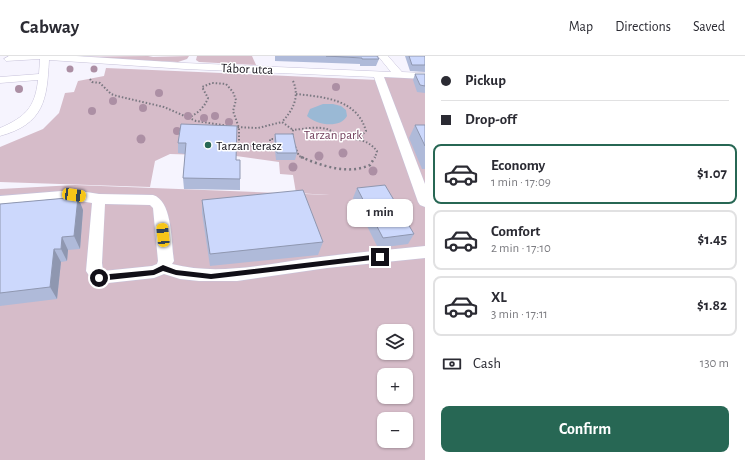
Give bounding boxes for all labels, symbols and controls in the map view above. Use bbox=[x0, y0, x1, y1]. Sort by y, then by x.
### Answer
text: Cabway bbox=[20, 18, 79, 37]
text: Map bbox=[569, 20, 593, 34]
text: Directions bbox=[615, 20, 671, 34]
text: Saved bbox=[693, 20, 725, 34]
street label: Tábor utca bbox=[221, 62, 273, 77]
text: Pickup bbox=[465, 73, 506, 88]
text: Drop-off bbox=[465, 112, 517, 127]
park label: Tarzan park bbox=[304, 129, 362, 142]
marker: Tarzan terasz bbox=[203, 140, 213, 150]
place label: Tarzan terasz bbox=[216, 140, 282, 153]
icon: car bbox=[443, 156, 479, 192]
text: Economy bbox=[491, 158, 545, 173]
text: $1.07 bbox=[697, 166, 727, 181]
text: 1 min · 17:09 bbox=[491, 176, 551, 189]
car bbox=[61, 187, 87, 203]
callout: 1 min bbox=[347, 199, 413, 227]
text: 1 min bbox=[366, 206, 394, 219]
car bbox=[156, 222, 170, 248]
icon: car bbox=[443, 222, 479, 258]
text: Comfort bbox=[491, 224, 540, 239]
text: $1.45 bbox=[697, 232, 727, 247]
text: 2 min · 17:10 bbox=[491, 242, 551, 255]
route end bbox=[371, 248, 389, 266]
route start bbox=[90, 269, 108, 287]
icon: car bbox=[443, 288, 479, 324]
text: XL bbox=[491, 290, 507, 305]
text: $1.82 bbox=[697, 298, 727, 313]
text: 3 min · 17:11 bbox=[491, 308, 548, 321]
map controls bbox=[377, 324, 413, 448]
button: layers bbox=[377, 324, 413, 360]
icon: cash bbox=[441, 353, 463, 375]
text: Cash bbox=[473, 356, 501, 371]
text: 130 m bbox=[700, 357, 729, 370]
button: + bbox=[377, 368, 413, 404]
button: Confirm bbox=[441, 406, 729, 452]
button: − bbox=[377, 412, 413, 448]

